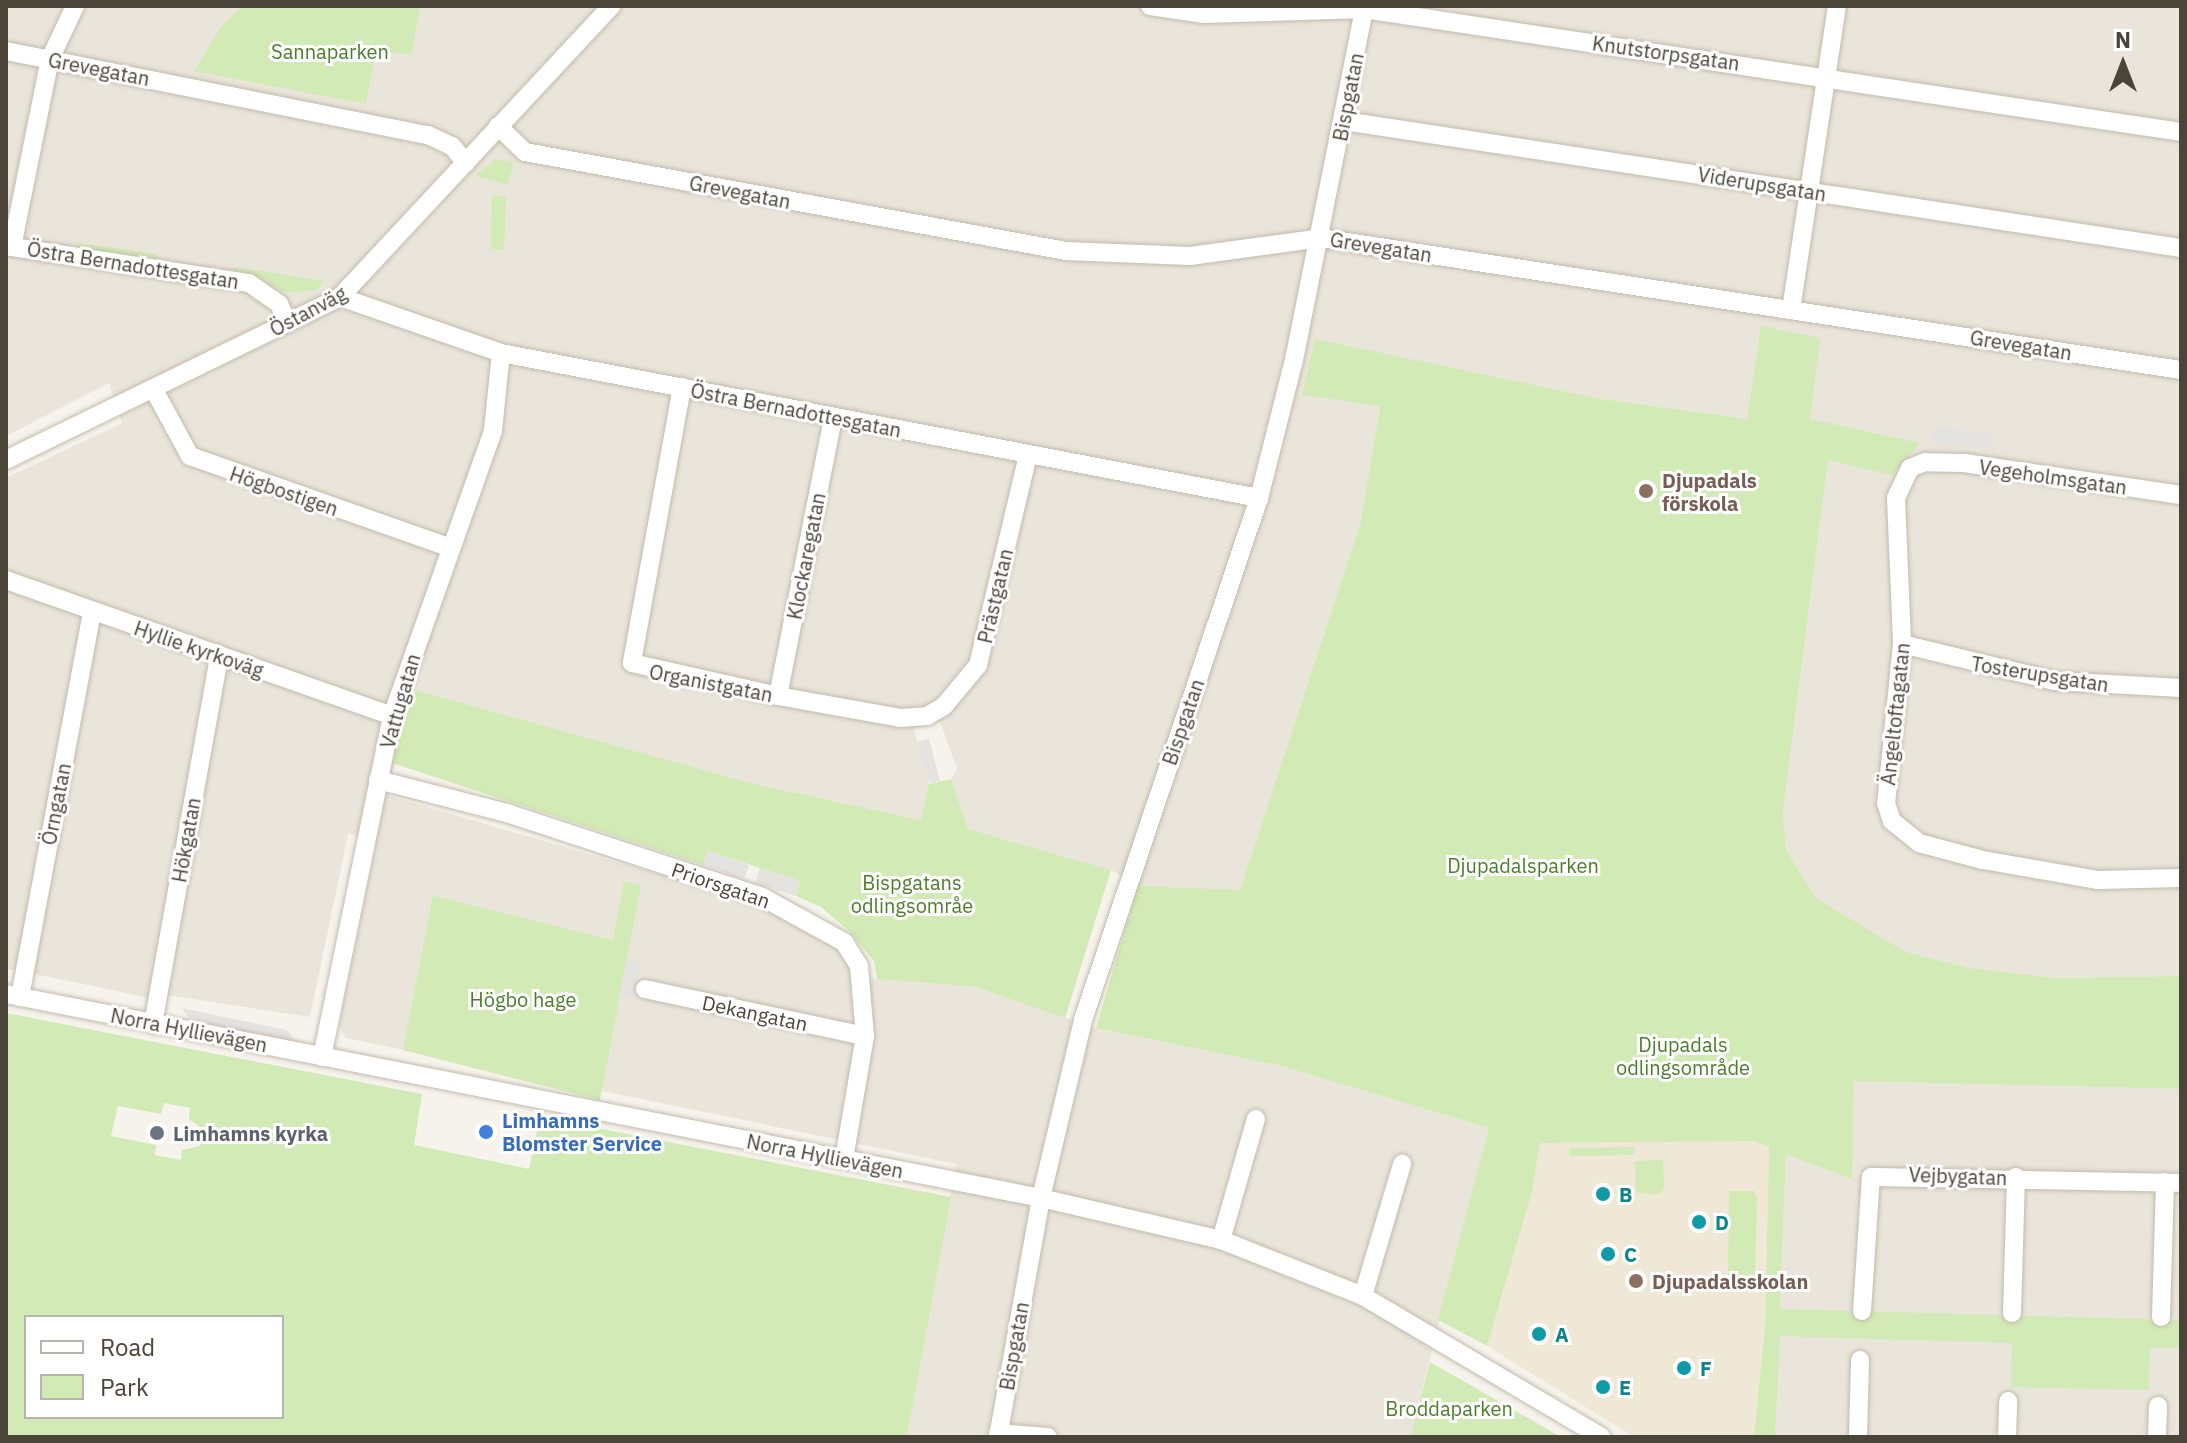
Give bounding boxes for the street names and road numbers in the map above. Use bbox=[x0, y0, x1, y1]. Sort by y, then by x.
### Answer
street label: Knutstorpsgatan bbox=[1591, 31, 1741, 75]
street label: Grevegatan bbox=[46, 47, 152, 91]
street label: Bispgatan bbox=[1328, 51, 1368, 143]
street label: Viderupsgatan bbox=[1696, 162, 1828, 206]
street label: Grevegatan bbox=[687, 170, 793, 214]
street label: Grevegatan bbox=[1328, 227, 1434, 267]
street label: Östra Bernadottesgatan bbox=[25, 236, 241, 294]
street label: Östanväg bbox=[265, 281, 351, 341]
street label: Grevegatan bbox=[1968, 325, 2074, 365]
street label: Östra Bernadottesgatan bbox=[689, 378, 903, 442]
street label: Vegeholmsgatan bbox=[1977, 455, 2129, 499]
street label: Högbostigen bbox=[227, 461, 341, 521]
street label: Klockaregatan bbox=[782, 490, 830, 622]
street label: Prästgatan bbox=[972, 546, 1018, 646]
street label: Hyllie kyrkoväg bbox=[131, 616, 267, 682]
street label: Ängeltoftagatan bbox=[1876, 641, 1914, 787]
street label: Vattugatan bbox=[375, 651, 425, 751]
street label: Tosterupsgatan bbox=[1970, 651, 2110, 697]
street label: Organistgatan bbox=[647, 659, 775, 707]
street label: Bispgatan bbox=[1157, 676, 1209, 768]
street label: Örngatan bbox=[36, 761, 76, 847]
street label: Hökgatan bbox=[167, 796, 205, 884]
street label: Priorsgatan bbox=[669, 857, 773, 913]
street label: Dekangatan bbox=[700, 990, 810, 1036]
street label: Norra Hyllievägen bbox=[109, 1003, 269, 1057]
street label: Norra Hyllievägen bbox=[745, 1129, 905, 1183]
street label: Vejbygatan bbox=[1908, 1162, 2008, 1190]
street label: Bispgatan bbox=[994, 1300, 1034, 1392]

